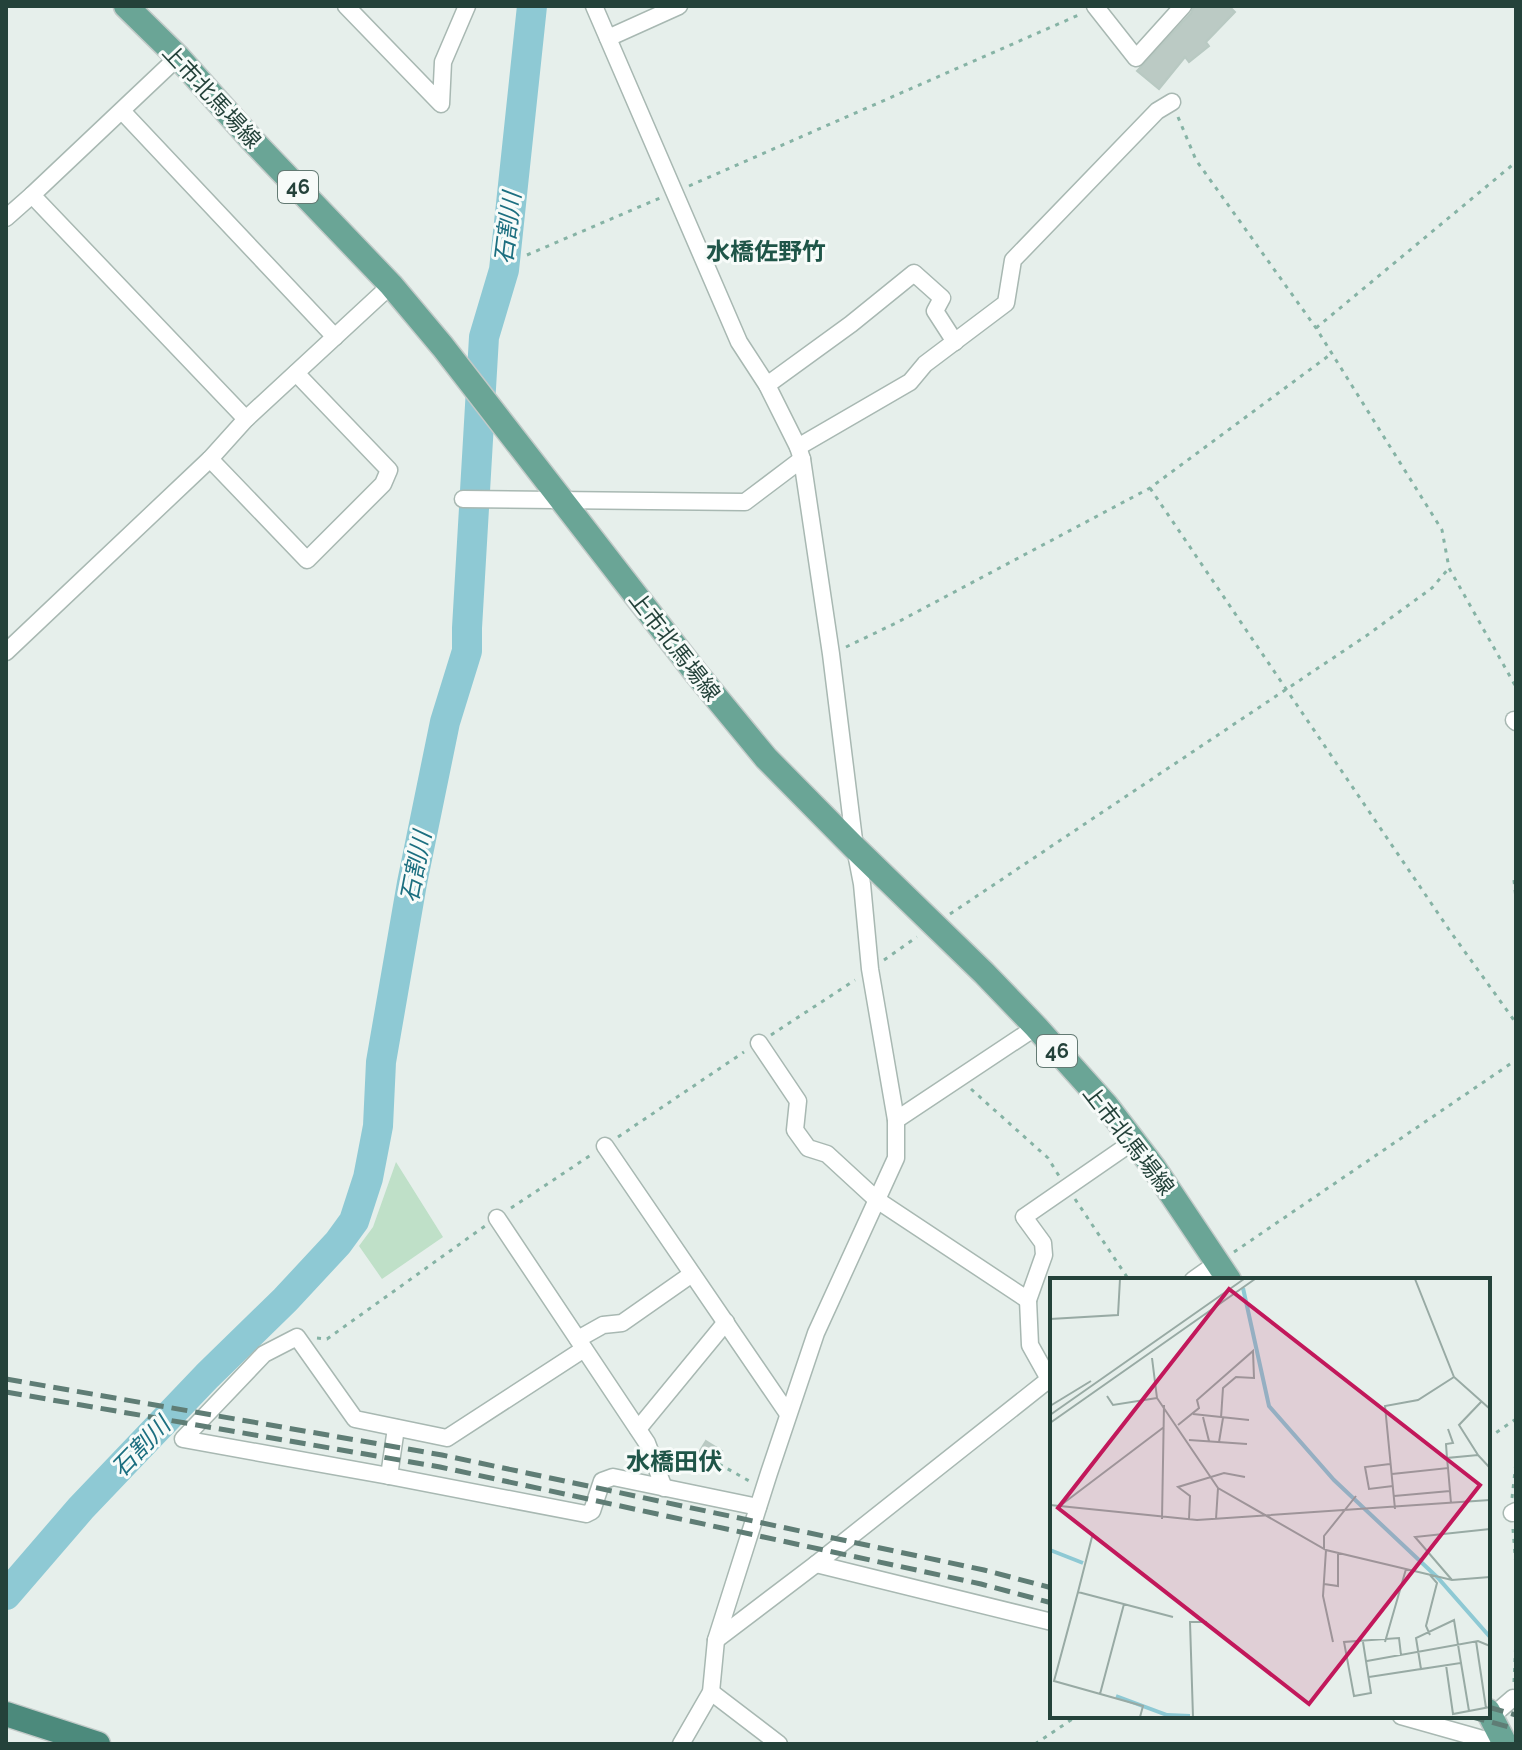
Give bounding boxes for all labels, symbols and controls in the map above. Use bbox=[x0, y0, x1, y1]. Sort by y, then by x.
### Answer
street label: 上市北馬場線 bbox=[157, 39, 267, 153]
road number: 46 bbox=[278, 171, 318, 203]
water label: 石割川 bbox=[489, 187, 527, 265]
district label: 水橋佐野竹 bbox=[706, 237, 826, 266]
street label: 上市北馬場線 bbox=[624, 586, 726, 706]
water label: 石割川 bbox=[394, 826, 437, 905]
road number: 46 bbox=[1037, 1035, 1077, 1067]
street label: 上市北馬場線 bbox=[1078, 1080, 1180, 1200]
inset map bbox=[1050, 1278, 1490, 1718]
water label: 石割川 bbox=[105, 1409, 178, 1483]
district label: 水橋田伏 bbox=[626, 1447, 722, 1476]

